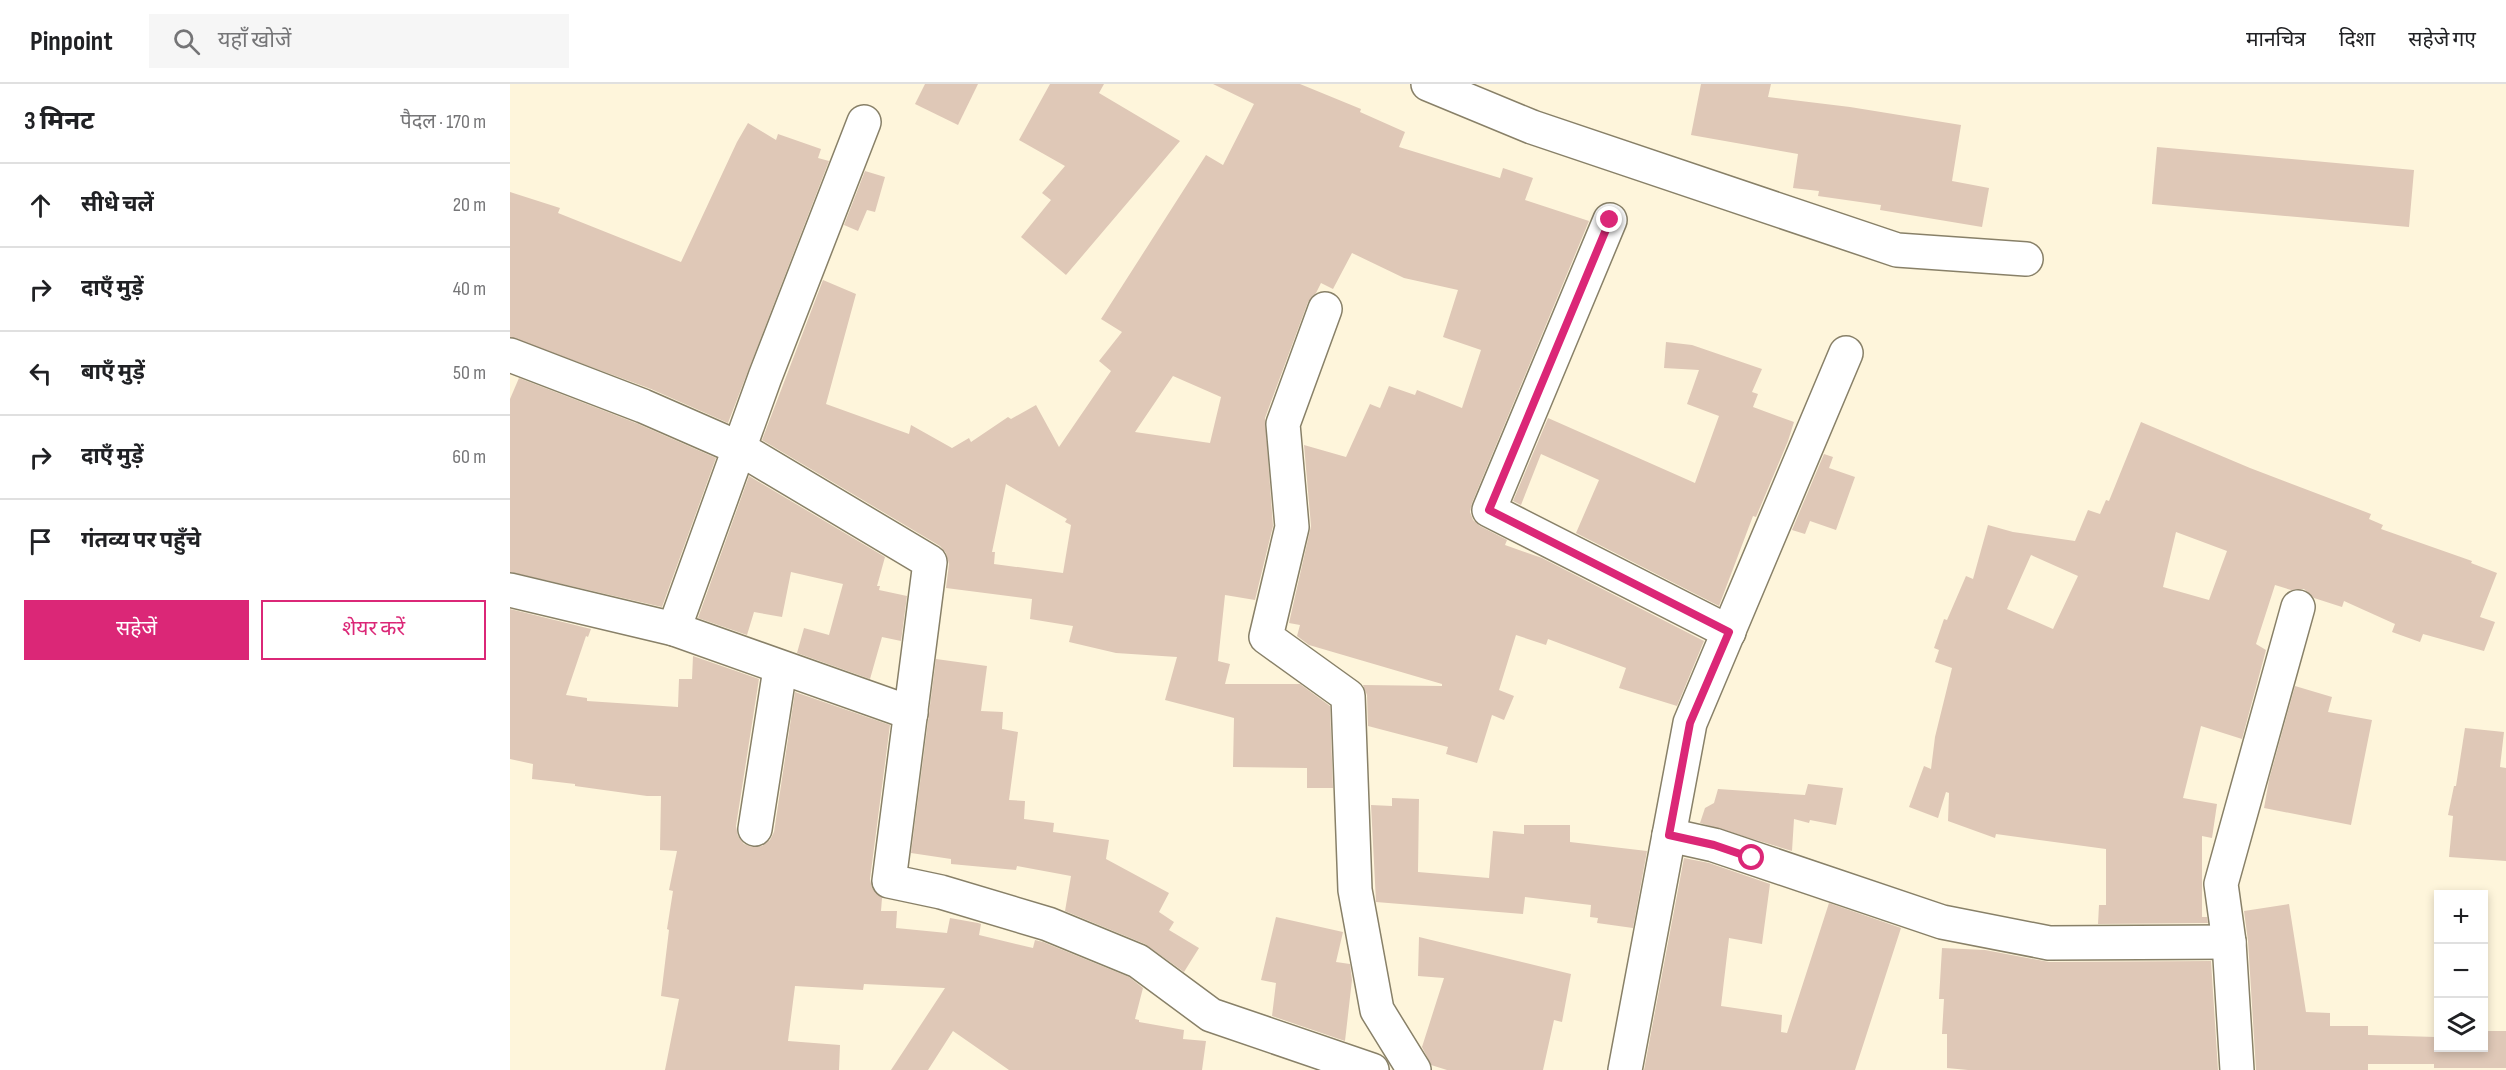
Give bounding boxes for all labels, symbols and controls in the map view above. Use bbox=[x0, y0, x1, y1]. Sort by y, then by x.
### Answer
search box bbox=[149, 14, 569, 68]
text: Pinpoint bbox=[30, 25, 113, 58]
icon: search bbox=[170, 25, 203, 58]
text: यहाँ खोजें bbox=[218, 27, 291, 54]
text: मानचित्र bbox=[2246, 27, 2306, 52]
text: दिशा bbox=[2339, 27, 2375, 52]
text: सहेजे गए bbox=[2408, 27, 2476, 52]
text: 3 मिनट bbox=[24, 106, 94, 137]
text: पैदल · 170 m bbox=[400, 110, 486, 134]
icon: ahead bbox=[24, 189, 57, 222]
text: सीधे चलें bbox=[81, 191, 154, 218]
text: 20 m bbox=[453, 193, 486, 217]
route end bbox=[1596, 206, 1622, 232]
icon: right bbox=[24, 273, 57, 306]
text: दाएँ मुड़ें bbox=[81, 275, 144, 302]
text: 40 m bbox=[453, 277, 486, 301]
icon: left bbox=[24, 357, 57, 390]
text: बाएँ मुड़ें bbox=[81, 359, 145, 386]
text: 50 m bbox=[453, 361, 486, 385]
icon: right bbox=[24, 441, 57, 474]
text: दाएँ मुड़ें bbox=[81, 443, 144, 470]
text: 60 m bbox=[452, 445, 486, 469]
icon: arrive bbox=[24, 525, 57, 558]
text: गंतव्य पर पहुँचे bbox=[81, 527, 201, 554]
button: सहेजें bbox=[24, 600, 249, 660]
button: शेयर करें bbox=[261, 600, 486, 660]
route start bbox=[1738, 844, 1764, 870]
map controls bbox=[2434, 890, 2488, 1052]
button: + bbox=[2434, 890, 2488, 944]
button: − bbox=[2434, 944, 2488, 998]
button: layers bbox=[2434, 998, 2488, 1052]

